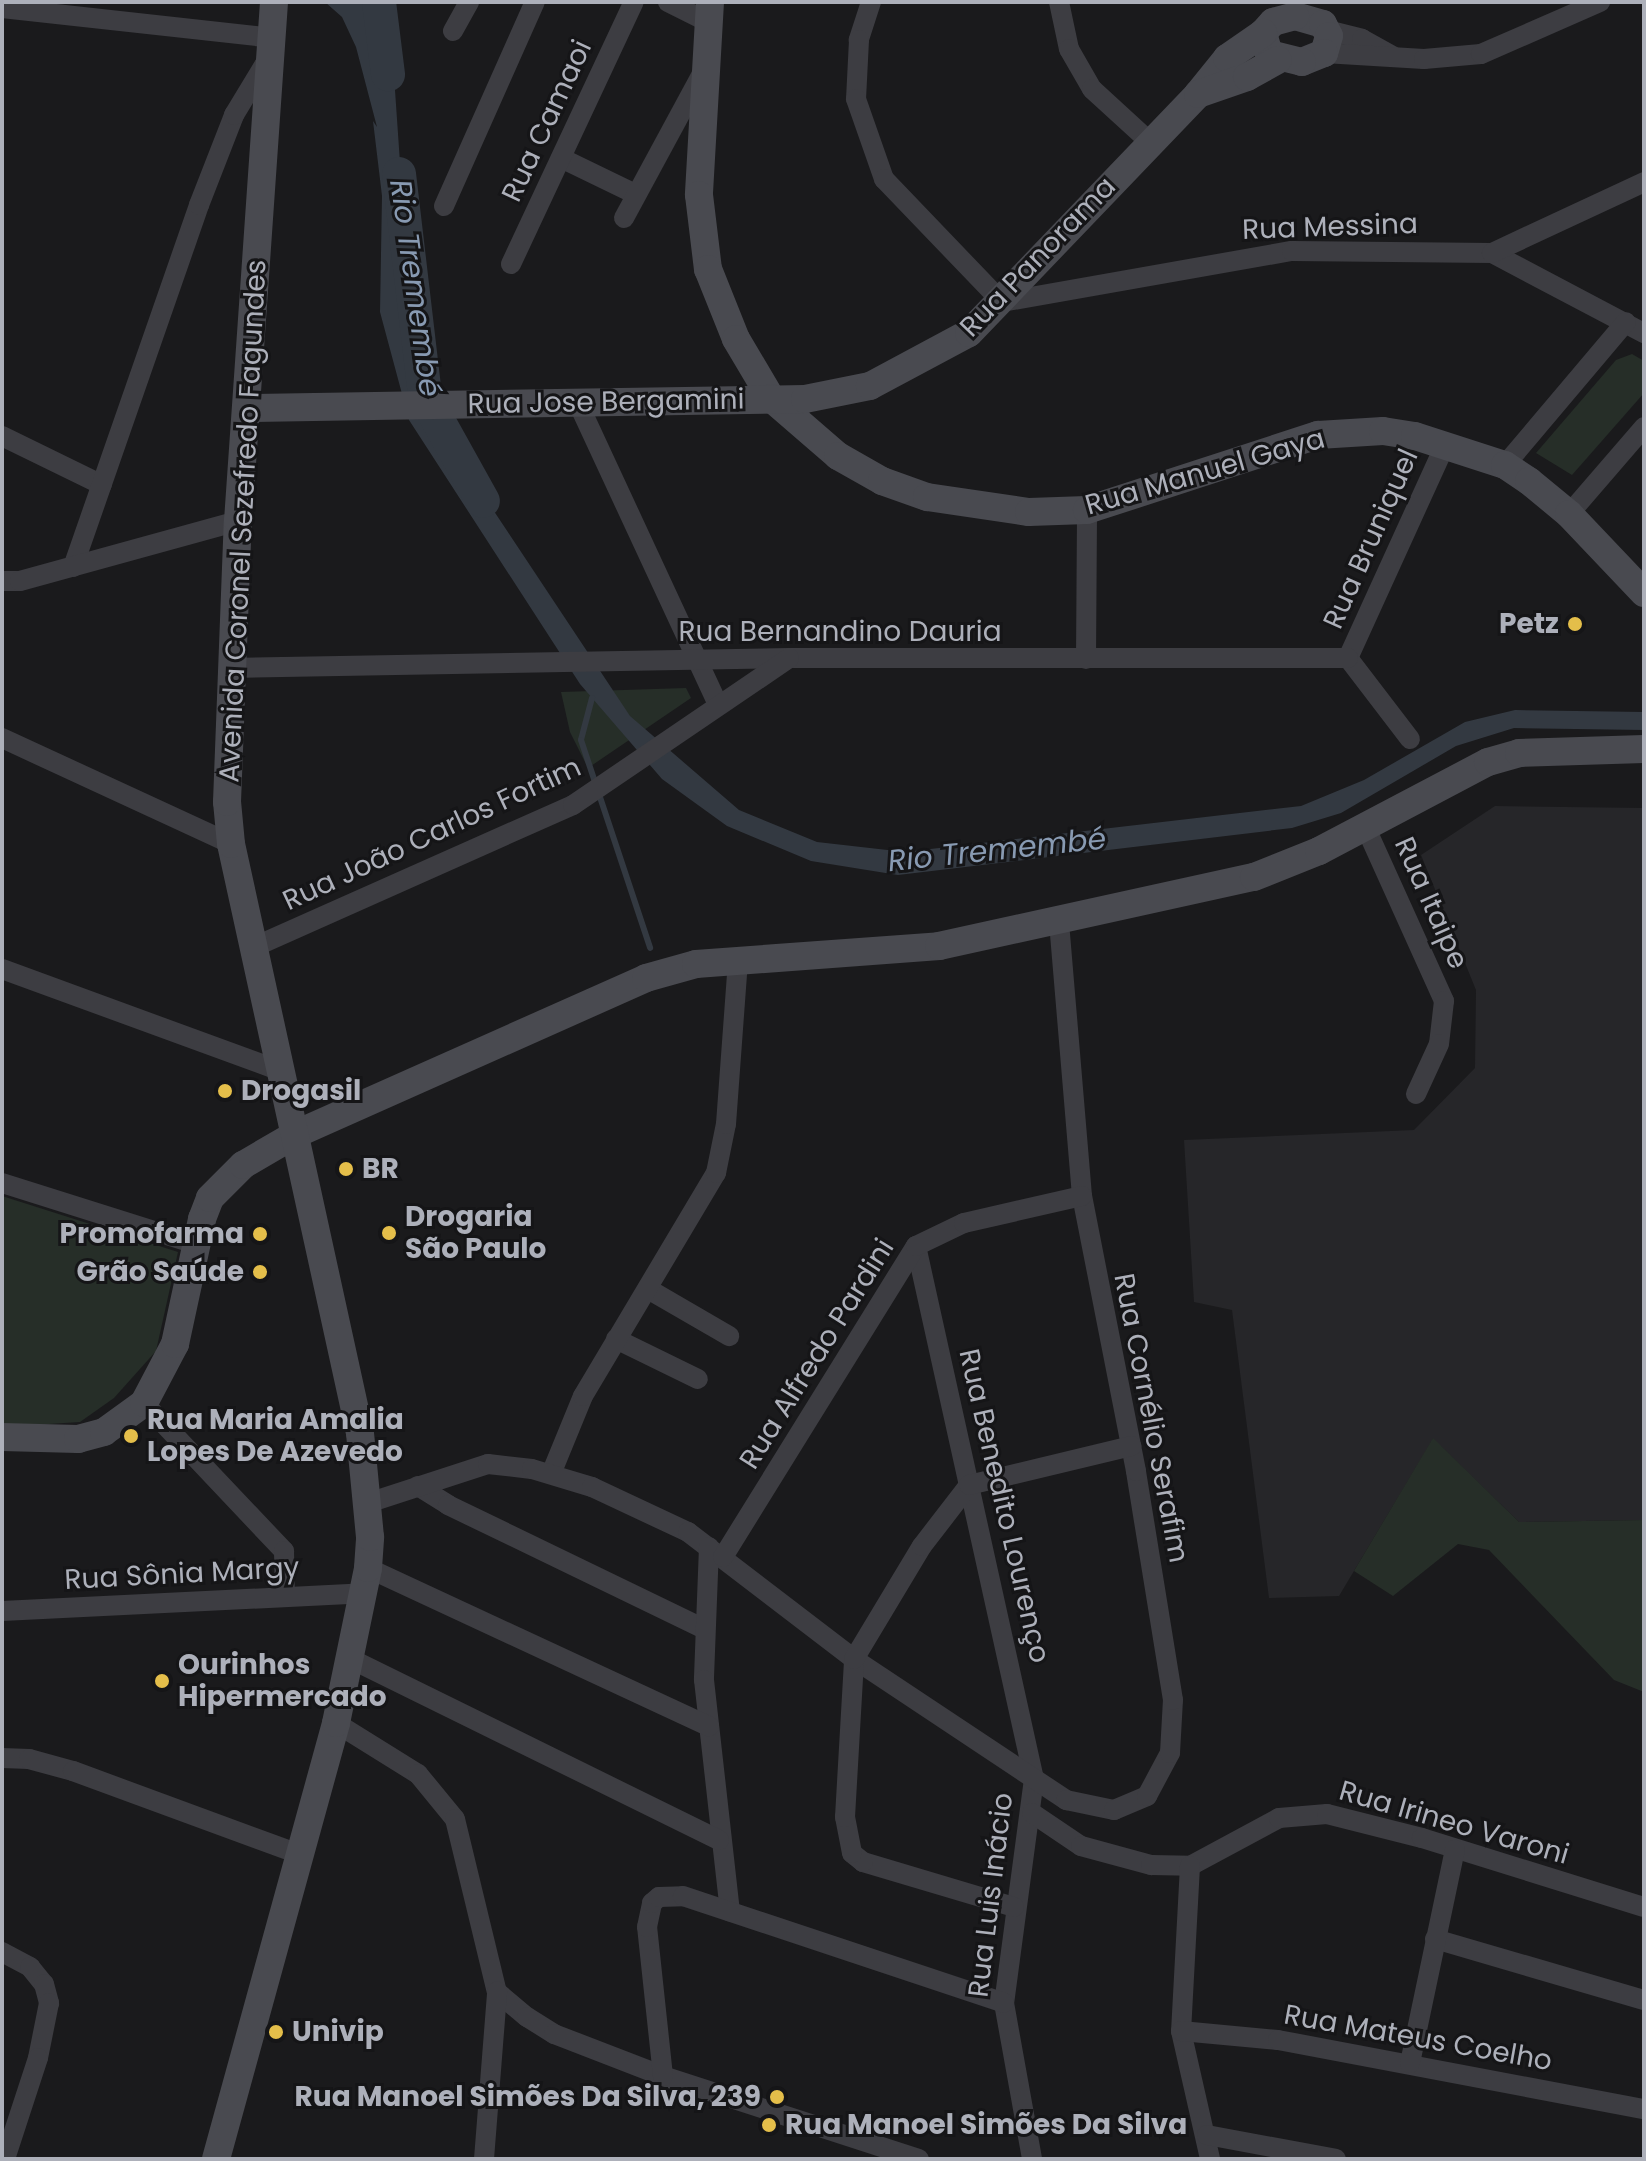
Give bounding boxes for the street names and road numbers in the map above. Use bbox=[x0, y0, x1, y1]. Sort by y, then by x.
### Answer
street label: Rua Camaoi bbox=[495, 35, 599, 207]
street label: Rua Panorama bbox=[953, 170, 1123, 344]
street label: Rua Messina bbox=[1242, 207, 1418, 247]
street label: Avenida Coronel Sezefredo Fagundes bbox=[213, 259, 273, 783]
street label: Rua Jose Bergamini bbox=[467, 383, 745, 421]
street label: Rua Manuel Gaya bbox=[1081, 422, 1329, 522]
street label: Rua Bruniquel bbox=[1316, 444, 1426, 634]
street label: Rua Bernandino Dauria bbox=[678, 615, 1002, 649]
street label: Rua João Carlos Fortim bbox=[278, 750, 586, 918]
street label: Rua Itaipe bbox=[1387, 832, 1475, 974]
street label: Rua Alfredo Pardini bbox=[733, 1233, 901, 1475]
street label: Rua Cornélio Serafim bbox=[1106, 1271, 1196, 1565]
street label: Rua Benedito Lourenço bbox=[952, 1346, 1056, 1666]
street label: Rua Sônia Margy bbox=[64, 1551, 300, 1597]
street label: Rua Irineo Varoni bbox=[1335, 1774, 1573, 1872]
street label: Rua Luis Inácio bbox=[962, 1791, 1020, 1999]
street label: Rua Mateus Coelho bbox=[1281, 1998, 1555, 2078]

